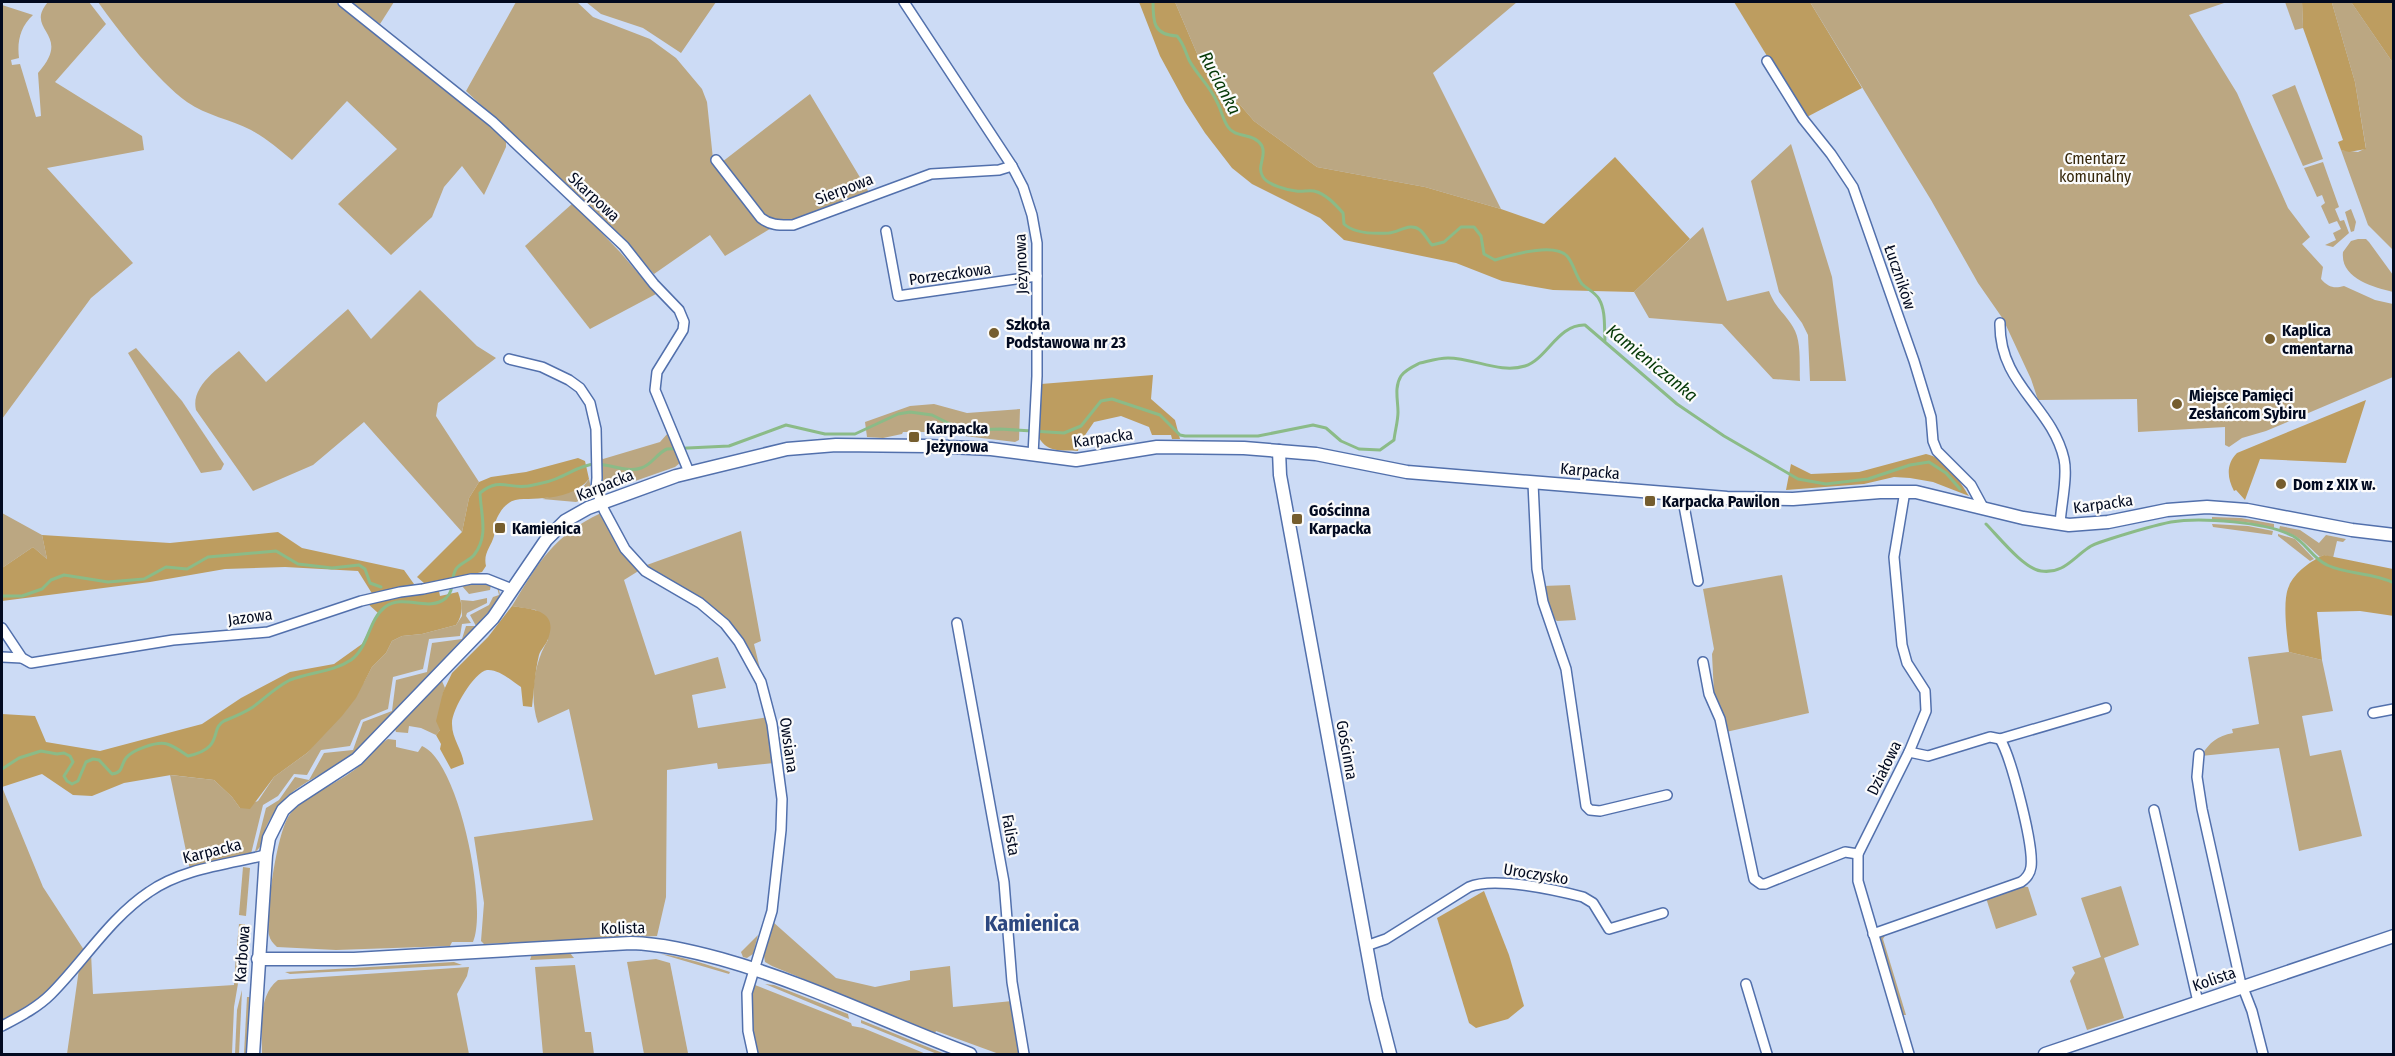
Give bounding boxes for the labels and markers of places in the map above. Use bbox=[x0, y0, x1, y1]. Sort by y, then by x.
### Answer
place label: Szkoła Podstawowa nr 23 bbox=[1006, 315, 1126, 352]
place label: Kaplica cmentarna bbox=[2282, 321, 2353, 358]
marker: Szkoła Podstawowa nr 23 bbox=[987, 326, 1001, 340]
marker: Kaplica cmentarna bbox=[2263, 332, 2277, 346]
place label: Miejsce Pamięci Zesłańcom Sybiru bbox=[2189, 386, 2306, 423]
marker: Miejsce Pamięci Zesłańcom Sybiru bbox=[2170, 397, 2184, 411]
place label: Karpacka Jeżynowa bbox=[925, 419, 989, 456]
marker: Karpacka Jeżynowa bbox=[907, 430, 921, 444]
place label: Dom z XIX w. bbox=[2293, 475, 2376, 494]
marker: Dom z XIX w. bbox=[2274, 477, 2288, 491]
place label: Karpacka Pawilon bbox=[1662, 492, 1780, 511]
marker: Karpacka Pawilon bbox=[1643, 494, 1657, 508]
place label: Gościnna Karpacka bbox=[1309, 501, 1371, 538]
marker: Gościnna Karpacka bbox=[1290, 512, 1304, 526]
place label: Kamienica bbox=[512, 519, 581, 538]
marker: Kamienica bbox=[493, 521, 507, 535]

